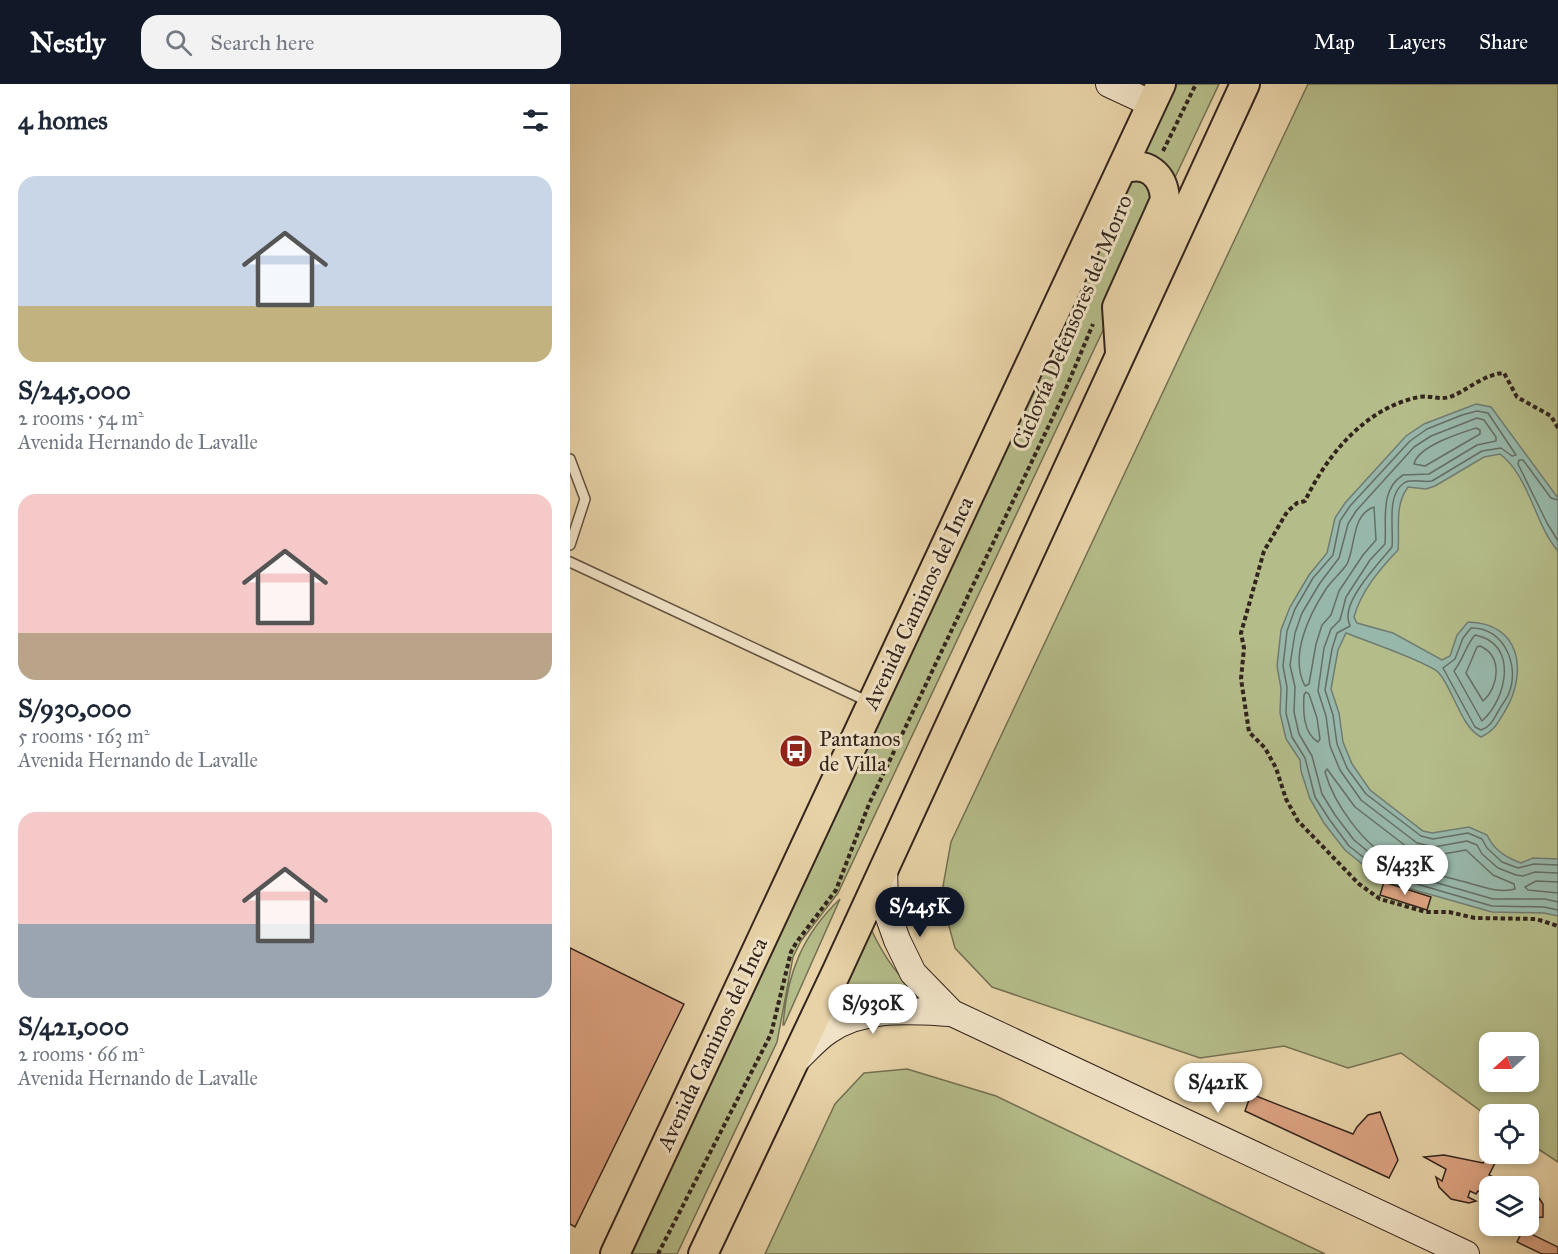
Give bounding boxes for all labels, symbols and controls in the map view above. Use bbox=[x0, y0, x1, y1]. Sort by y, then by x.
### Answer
search box bbox=[141, 15, 561, 69]
text: Nestly bbox=[30, 25, 105, 60]
icon: search bbox=[162, 26, 195, 59]
text: Search here bbox=[210, 29, 314, 56]
text: Map bbox=[1314, 29, 1355, 55]
text: Layers bbox=[1388, 29, 1446, 55]
text: Share bbox=[1479, 29, 1528, 55]
text: 4 homes bbox=[18, 104, 108, 136]
icon: filters bbox=[519, 104, 552, 137]
street label: Ciclovía Defensores del Morro bbox=[1006, 191, 1138, 453]
icon: home bbox=[231, 215, 339, 323]
text: S/245,000 bbox=[18, 374, 131, 406]
text: 2 rooms · 54 m² bbox=[18, 406, 144, 430]
text: Avenida Hernando de Lavalle bbox=[18, 430, 258, 454]
street label: Avenida Caminos del Inca bbox=[856, 492, 980, 715]
icon: home bbox=[231, 533, 339, 641]
text: S/930,000 bbox=[18, 692, 132, 724]
text: 5 rooms · 163 m² bbox=[18, 724, 150, 748]
place label: Pantanos de Villa bbox=[819, 725, 901, 777]
bus stop icon: Pantanos de Villa bbox=[778, 733, 814, 769]
text: Avenida Hernando de Lavalle bbox=[18, 748, 258, 772]
pin: S/433K bbox=[1356, 845, 1454, 896]
icon: home bbox=[231, 851, 339, 959]
text: S/433K bbox=[1376, 852, 1434, 876]
pin: S/245K bbox=[871, 887, 969, 938]
text: S/245K bbox=[889, 894, 951, 918]
street label: Avenida Caminos del Inca bbox=[650, 933, 774, 1156]
pin: S/930K bbox=[824, 984, 922, 1035]
text: S/930K bbox=[842, 991, 904, 1015]
text: S/421,000 bbox=[18, 1010, 129, 1042]
north arrow bbox=[1479, 1032, 1539, 1092]
map controls bbox=[1479, 1032, 1539, 1236]
text: 2 rooms · 66 m² bbox=[18, 1042, 144, 1066]
pin: S/421K bbox=[1169, 1063, 1267, 1114]
text: Avenida Hernando de Lavalle bbox=[18, 1066, 258, 1090]
text: S/421K bbox=[1188, 1070, 1248, 1094]
button: locate bbox=[1479, 1104, 1539, 1164]
button: layers bbox=[1479, 1176, 1539, 1236]

